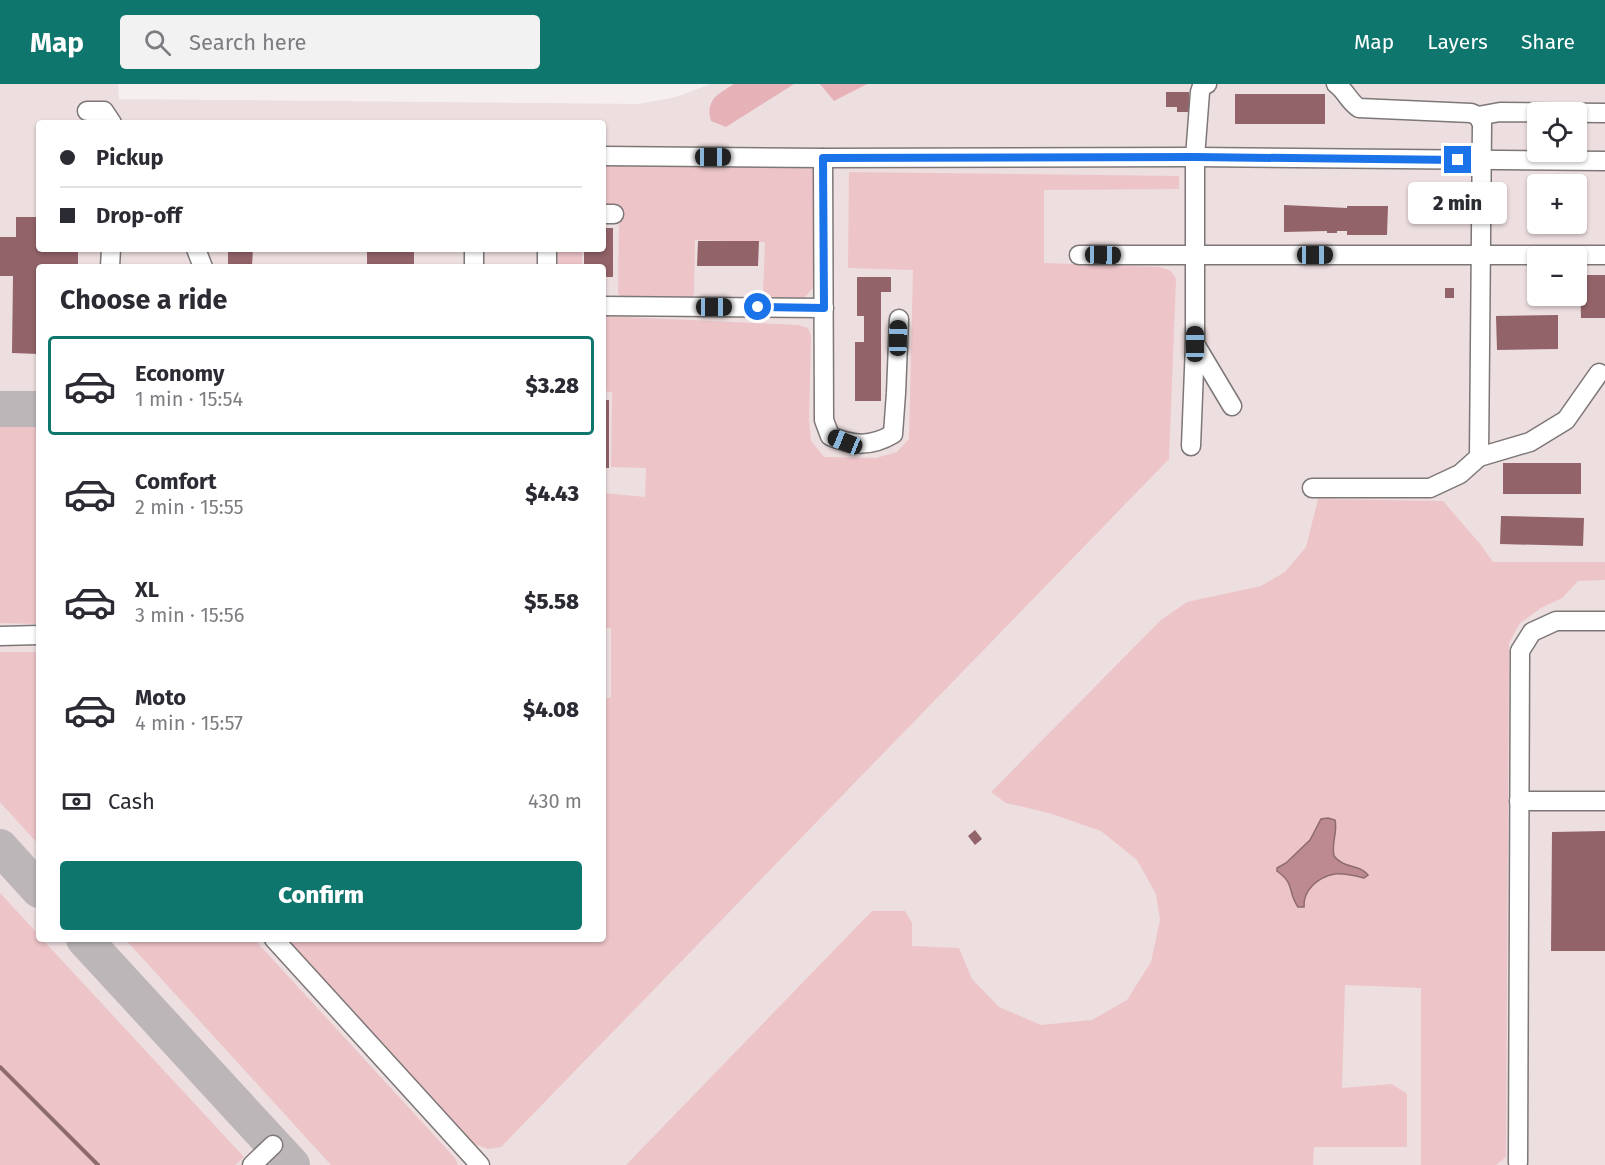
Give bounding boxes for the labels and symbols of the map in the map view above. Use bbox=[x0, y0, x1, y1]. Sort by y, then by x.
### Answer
route end bbox=[1444, 146, 1471, 173]
car bbox=[695, 148, 731, 166]
callout: 2 min bbox=[1408, 181, 1508, 223]
car bbox=[1085, 246, 1121, 264]
car bbox=[1297, 246, 1333, 264]
route start bbox=[744, 293, 771, 320]
car bbox=[696, 298, 732, 316]
car bbox=[889, 320, 907, 356]
car bbox=[1186, 326, 1204, 362]
car bbox=[825, 427, 865, 457]

